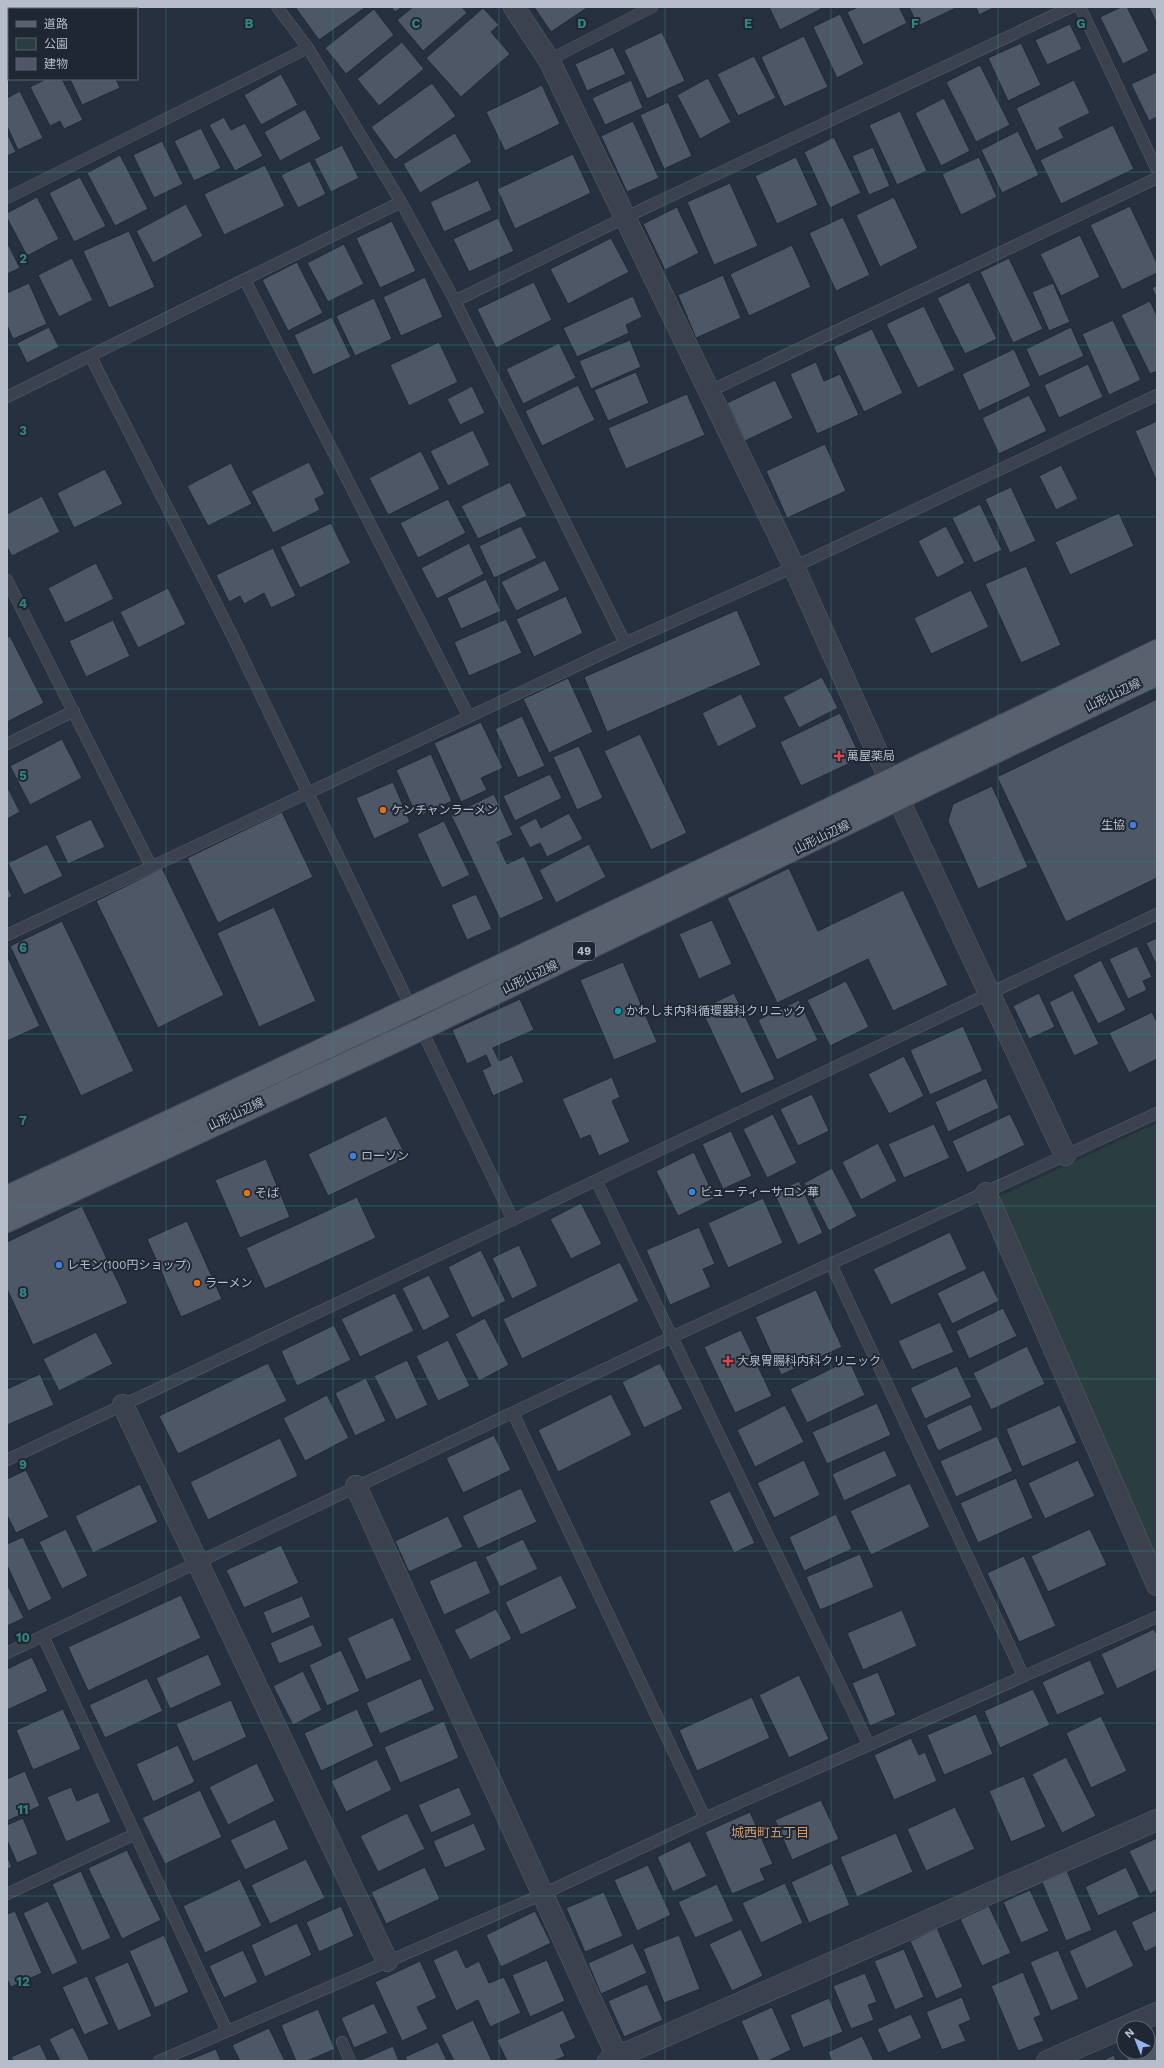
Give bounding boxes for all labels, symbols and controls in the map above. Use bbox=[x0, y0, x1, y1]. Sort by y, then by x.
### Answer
legend bbox=[8, 8, 138, 80]
text: B bbox=[245, 16, 254, 31]
text: C bbox=[412, 16, 421, 31]
text: D bbox=[577, 16, 587, 31]
text: E bbox=[744, 16, 752, 31]
text: F bbox=[911, 16, 919, 31]
text: G bbox=[1076, 16, 1086, 31]
text: 道路 bbox=[44, 17, 68, 31]
text: 公園 bbox=[44, 37, 68, 51]
text: 建物 bbox=[44, 57, 68, 71]
text: 2 bbox=[19, 251, 27, 266]
text: 3 bbox=[19, 423, 27, 438]
text: 4 bbox=[19, 596, 28, 611]
street label: 山形山辺線 bbox=[1083, 676, 1143, 714]
place label: 萬屋薬局 bbox=[847, 749, 895, 763]
marker: 萬屋薬局 bbox=[834, 751, 844, 761]
text: 5 bbox=[19, 768, 27, 783]
place label: ケンチャンラーメン bbox=[391, 803, 498, 817]
marker: ケンチャンラーメン bbox=[378, 805, 388, 815]
street label: 山形山辺線 bbox=[792, 818, 852, 856]
place label: 生協 bbox=[1101, 818, 1125, 832]
marker: 生協 bbox=[1128, 820, 1138, 830]
text: 6 bbox=[19, 940, 27, 955]
road number: 49 bbox=[573, 942, 595, 960]
street label: 山形山辺線 bbox=[500, 958, 560, 996]
place label: かわしま内科循環器科クリニック bbox=[626, 1004, 806, 1018]
marker: かわしま内科循環器科クリニック bbox=[613, 1006, 623, 1016]
street label: 山形山辺線 bbox=[206, 1095, 266, 1133]
text: 7 bbox=[19, 1113, 27, 1128]
place label: ローソン bbox=[361, 1149, 409, 1163]
marker: ローソン bbox=[348, 1151, 358, 1161]
place label: ビューティーサロン華 bbox=[700, 1185, 819, 1199]
place label: そば bbox=[255, 1186, 279, 1200]
marker: ビューティーサロン華 bbox=[687, 1187, 697, 1197]
marker: そば bbox=[242, 1188, 252, 1198]
place label: レモン(100円ショップ) bbox=[67, 1258, 191, 1272]
marker: レモン(100円ショップ) bbox=[54, 1260, 64, 1270]
place label: ラーメン bbox=[205, 1276, 253, 1290]
marker: ラーメン bbox=[192, 1278, 202, 1288]
text: 8 bbox=[19, 1285, 27, 1300]
place label: 大泉胃腸科内科クリニック bbox=[737, 1354, 881, 1368]
marker: 大泉胃腸科内科クリニック bbox=[722, 1355, 734, 1367]
text: 9 bbox=[19, 1457, 27, 1472]
text: 10 bbox=[16, 1630, 30, 1645]
text: 11 bbox=[17, 1802, 29, 1817]
district label: 城西町五丁目 bbox=[731, 1825, 809, 1840]
text: 12 bbox=[16, 1974, 30, 1989]
north arrow bbox=[1116, 2020, 1156, 2060]
text: N bbox=[1122, 2026, 1137, 2041]

